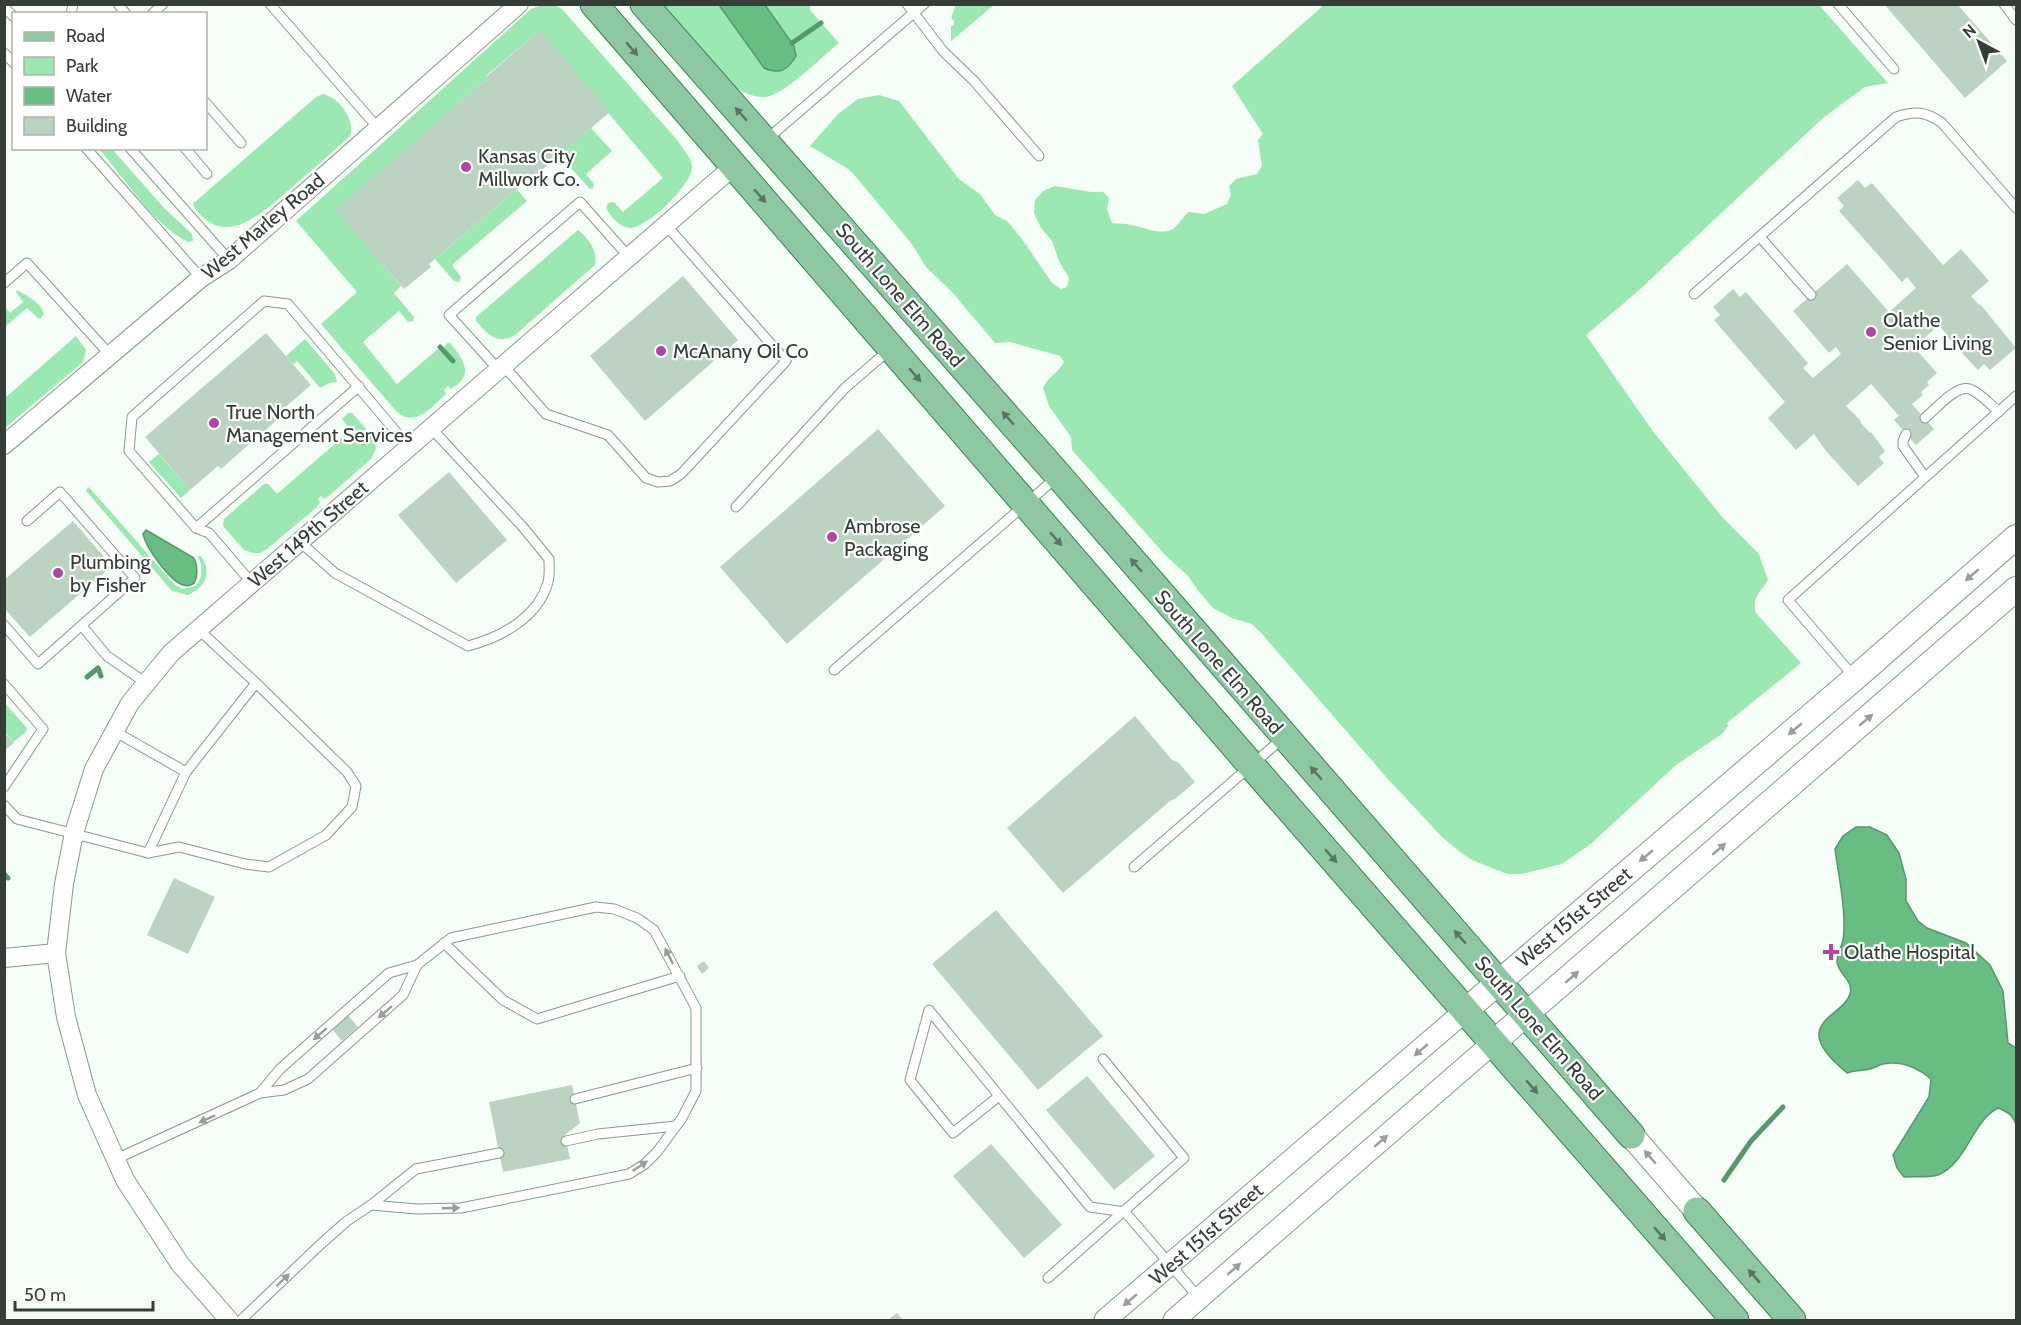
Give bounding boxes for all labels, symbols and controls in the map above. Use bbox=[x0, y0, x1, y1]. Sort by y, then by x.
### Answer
legend bbox=[12, 12, 207, 150]
north arrow bbox=[1949, 12, 2009, 72]
text: N bbox=[1959, 20, 1980, 42]
text: Road bbox=[66, 25, 105, 47]
one-way arrow bbox=[625, 41, 638, 56]
text: Park bbox=[66, 55, 99, 77]
text: Water bbox=[66, 85, 112, 107]
one-way arrow bbox=[735, 107, 748, 122]
text: Building bbox=[66, 115, 128, 137]
place label: Kansas City Millwork Co. bbox=[478, 144, 580, 191]
marker: Kansas City Millwork Co. bbox=[459, 160, 473, 174]
street label: West Marley Road bbox=[197, 168, 329, 284]
one-way arrow bbox=[753, 188, 766, 203]
street label: South Lone Elm Road bbox=[831, 218, 969, 372]
place label: Olathe Senior Living bbox=[1883, 308, 1993, 355]
marker: Olathe Senior Living bbox=[1864, 325, 1878, 339]
place label: McAnany Oil Co bbox=[673, 339, 808, 363]
marker: McAnany Oil Co bbox=[654, 344, 668, 358]
one-way arrow bbox=[908, 367, 921, 382]
place label: True North Management Services bbox=[226, 400, 413, 447]
one-way arrow bbox=[1002, 411, 1015, 426]
marker: True North Management Services bbox=[207, 416, 221, 430]
street label: West 149th Street bbox=[243, 475, 373, 593]
place label: Ambrose Packaging bbox=[844, 514, 929, 561]
marker: Ambrose Packaging bbox=[825, 530, 839, 544]
one-way arrow bbox=[1049, 531, 1062, 546]
place label: Plumbing by Fisher bbox=[70, 550, 152, 597]
one-way arrow bbox=[1130, 558, 1143, 573]
marker: Plumbing by Fisher bbox=[51, 566, 65, 580]
one-way arrow bbox=[1965, 568, 1980, 582]
street label: South Lone Elm Road bbox=[1150, 585, 1288, 739]
one-way arrow bbox=[1858, 714, 1873, 727]
one-way arrow bbox=[1788, 722, 1803, 735]
one-way arrow bbox=[1310, 766, 1323, 781]
one-way arrow bbox=[1711, 842, 1727, 855]
one-way arrow bbox=[1324, 848, 1337, 863]
one-way arrow bbox=[1638, 849, 1654, 862]
street label: West 151st Street bbox=[1512, 862, 1637, 972]
one-way arrow bbox=[1454, 929, 1467, 945]
place label: Olathe Hospital bbox=[1844, 940, 1976, 964]
marker: Olathe Hospital bbox=[1822, 943, 1840, 961]
one-way arrow bbox=[664, 947, 674, 964]
street label: South Lone Elm Road bbox=[1470, 951, 1608, 1105]
one-way arrow bbox=[1564, 971, 1579, 984]
one-way arrow bbox=[378, 1005, 393, 1018]
one-way arrow bbox=[313, 1027, 328, 1040]
one-way arrow bbox=[1414, 1043, 1429, 1056]
one-way arrow bbox=[1525, 1079, 1538, 1094]
one-way arrow bbox=[198, 1114, 216, 1124]
one-way arrow bbox=[1373, 1135, 1388, 1148]
one-way arrow bbox=[1644, 1150, 1657, 1165]
one-way arrow bbox=[632, 1161, 648, 1172]
street label: West 151st Street bbox=[1144, 1178, 1268, 1290]
one-way arrow bbox=[441, 1203, 460, 1213]
one-way arrow bbox=[1653, 1226, 1666, 1241]
one-way arrow bbox=[1226, 1262, 1242, 1275]
one-way arrow bbox=[1748, 1269, 1761, 1284]
one-way arrow bbox=[276, 1273, 291, 1287]
scale bar bbox=[15, 1274, 153, 1312]
text: 50 m bbox=[24, 1284, 66, 1306]
one-way arrow bbox=[1122, 1293, 1137, 1305]

